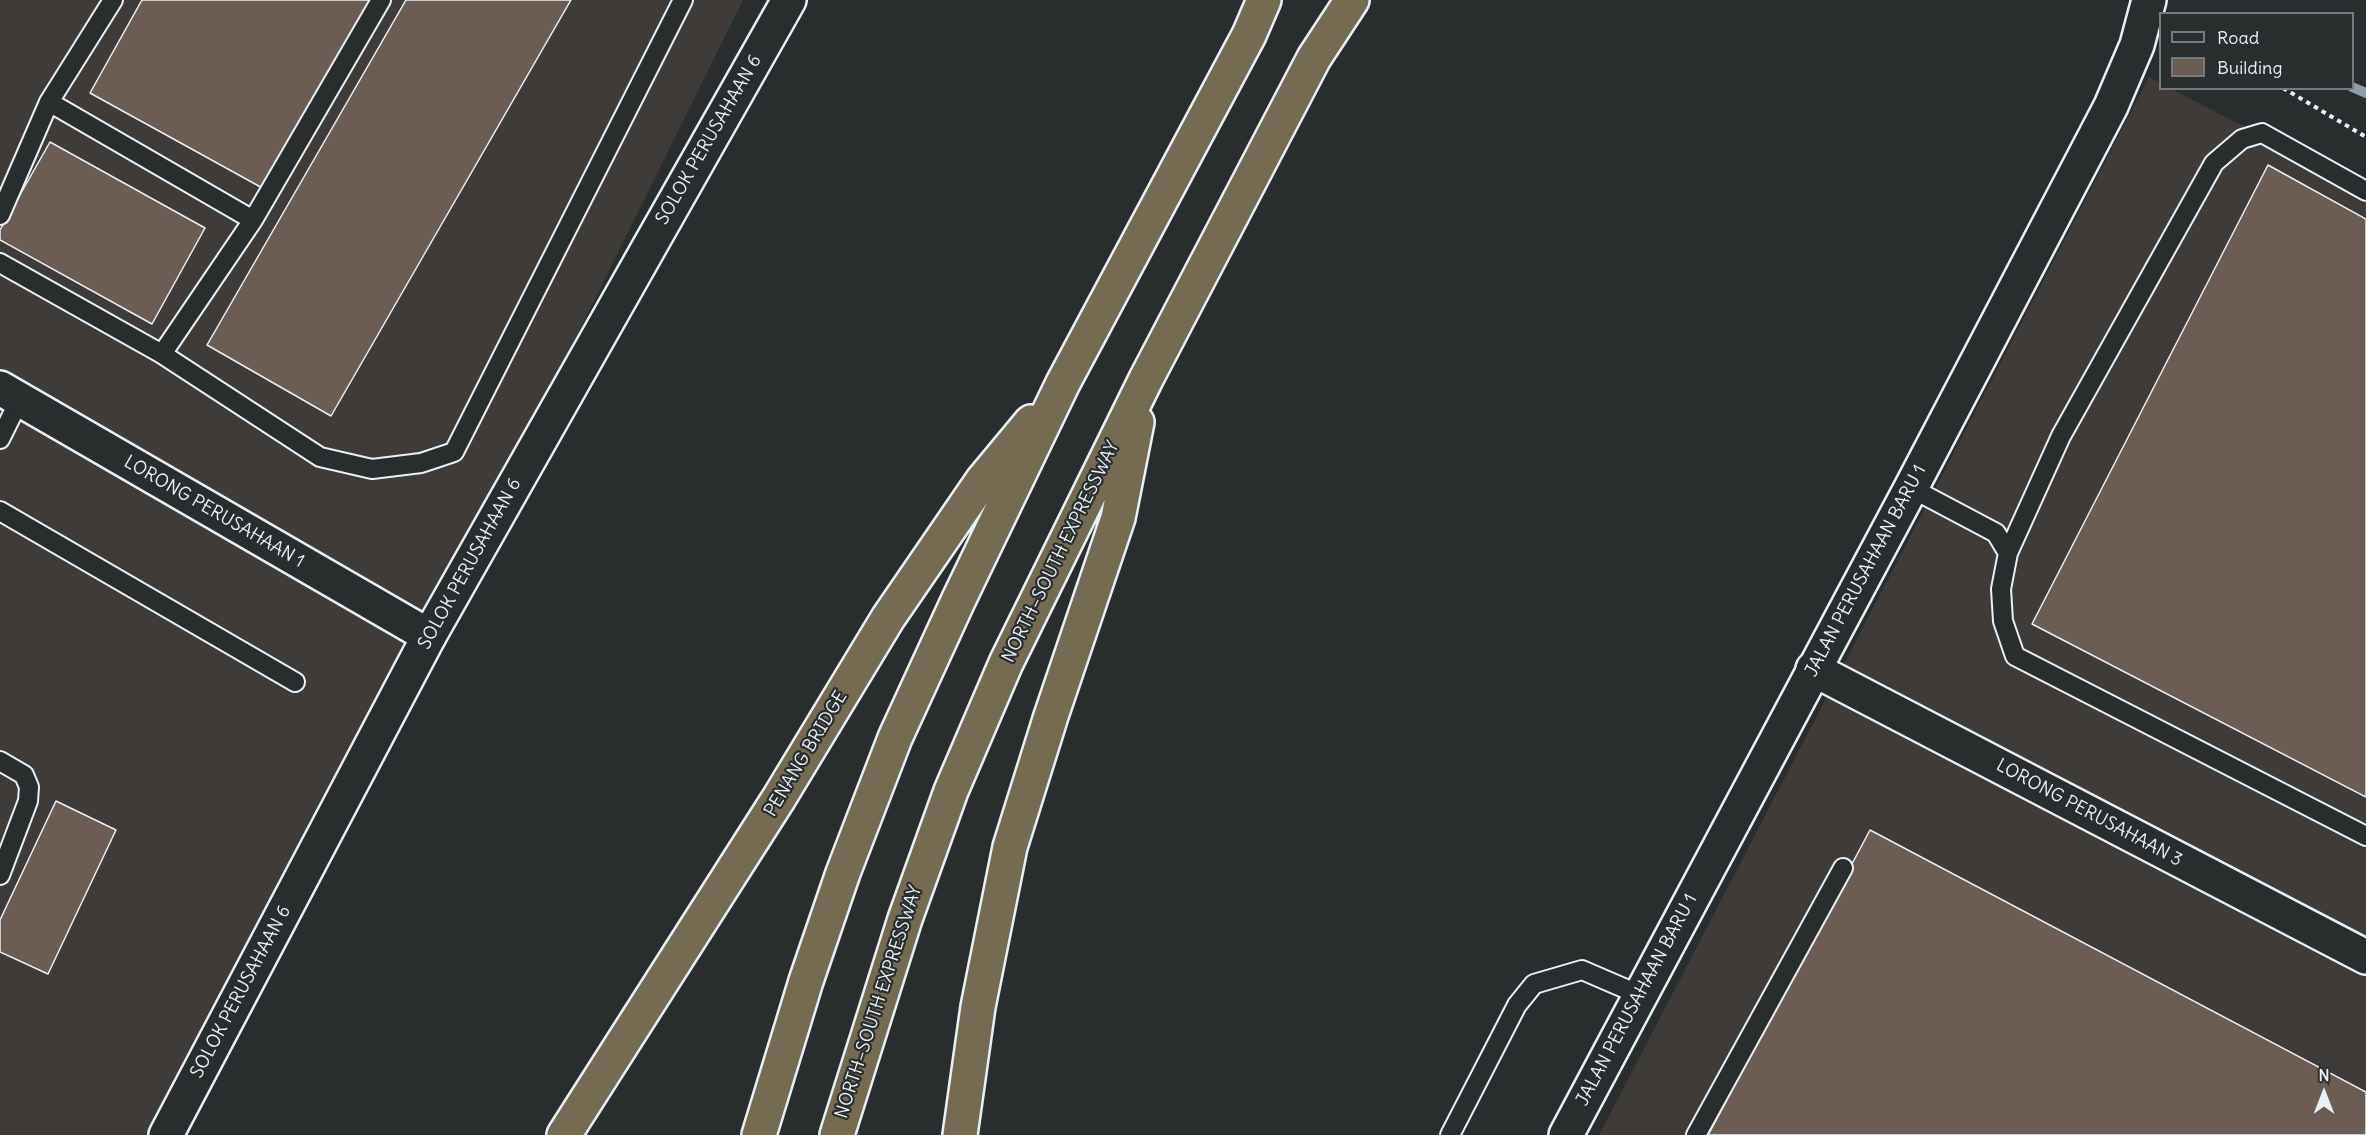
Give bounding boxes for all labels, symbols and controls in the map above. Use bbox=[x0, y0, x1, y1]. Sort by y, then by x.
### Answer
legend bbox=[2159, 12, 2354, 90]
text: Road bbox=[2217, 26, 2259, 49]
street label: SOLOK PERUSAHAAN 6 bbox=[652, 51, 766, 229]
text: Building bbox=[2217, 56, 2282, 79]
street label: NORTH–SOUTH EXPRESSWAY bbox=[998, 438, 1124, 666]
street label: LORONG PERUSAHAAN 1 bbox=[120, 451, 308, 573]
street label: JALAN PERUSAHAAN BARU 1 bbox=[1801, 461, 1931, 681]
street label: SOLOK PERUSAHAAN 6 bbox=[414, 475, 526, 653]
street label: PENANG BRIDGE bbox=[760, 687, 852, 821]
street label: LORONG PERUSAHAAN 3 bbox=[1992, 755, 2186, 871]
street label: NORTH–SOUTH EXPRESSWAY bbox=[831, 883, 927, 1121]
street label: JALAN PERUSAHAAN BARU 1 bbox=[1572, 890, 1702, 1110]
street label: SOLOK PERUSAHAAN 6 bbox=[186, 902, 296, 1082]
north arrow bbox=[2294, 1063, 2354, 1123]
text: N bbox=[2318, 1065, 2330, 1085]

